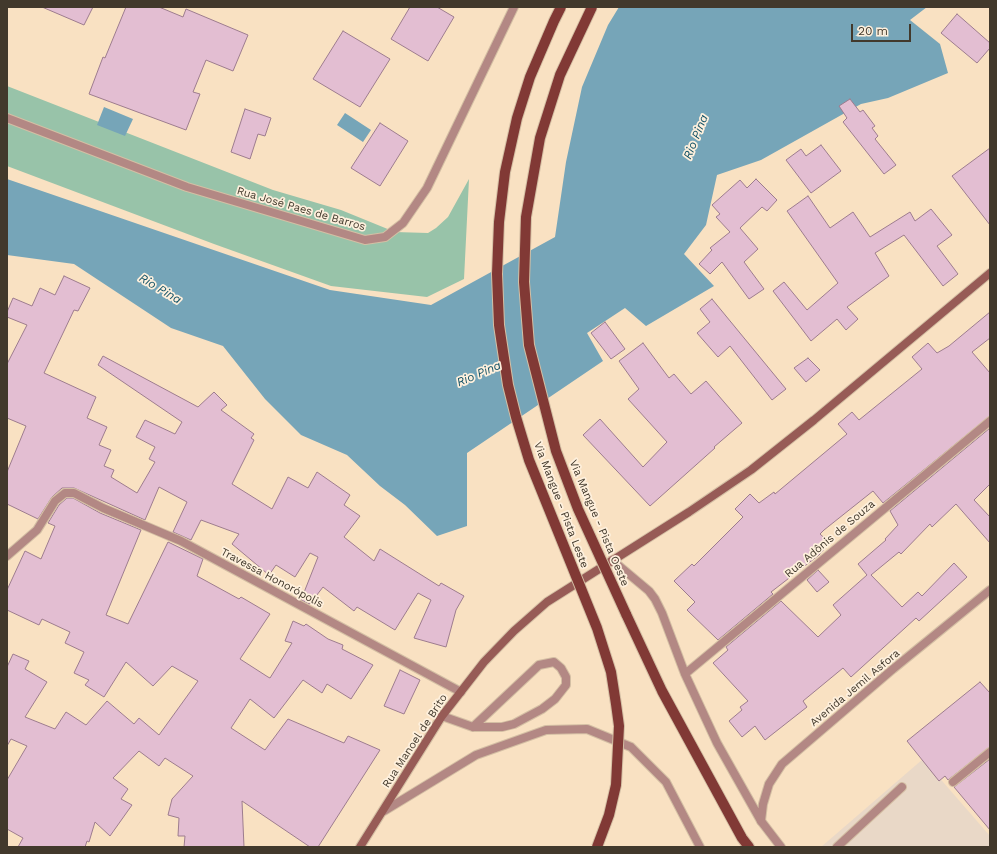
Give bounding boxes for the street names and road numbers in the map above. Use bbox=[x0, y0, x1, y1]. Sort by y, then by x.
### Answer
street label: Rua José Paes de Barros bbox=[235, 184, 367, 234]
street label: Via Mangue - Pista Leste bbox=[531, 440, 591, 570]
street label: Via Mangue - Pista Oeste bbox=[566, 458, 632, 588]
street label: Rua Adônis de Souza bbox=[782, 497, 878, 581]
street label: Travessa Honorópolis bbox=[218, 545, 326, 611]
street label: Avenida Jemil Asfora bbox=[808, 647, 902, 729]
street label: Rua Manoel de Brito bbox=[380, 692, 450, 790]

